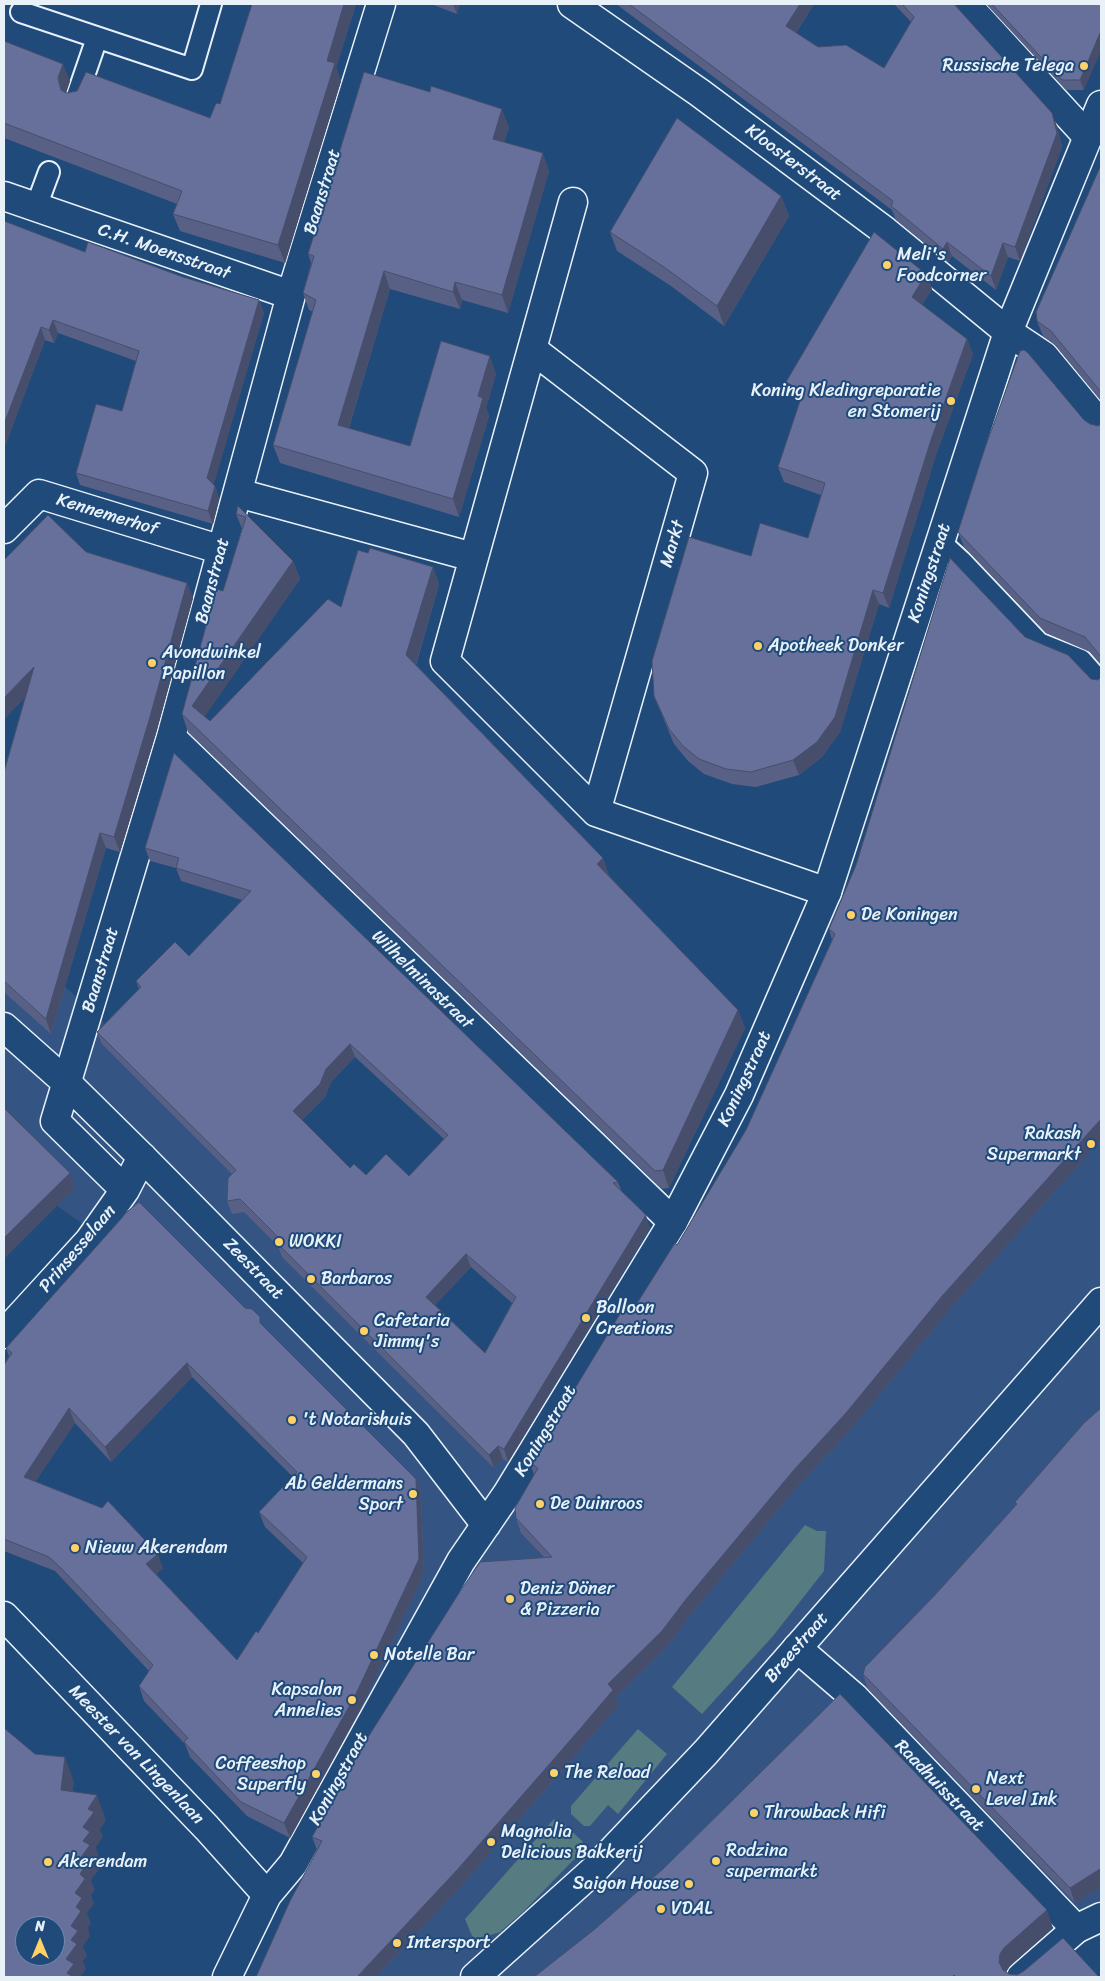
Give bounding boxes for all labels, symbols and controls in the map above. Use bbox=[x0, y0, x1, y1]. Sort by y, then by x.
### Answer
place label: Russische Telega bbox=[943, 55, 1074, 77]
marker: Russische Telega bbox=[1078, 60, 1090, 72]
street label: Kloosterstraat bbox=[741, 120, 845, 206]
street label: Baanstraat bbox=[300, 147, 346, 237]
street label: C.H. Moensstraat bbox=[95, 219, 233, 285]
place label: Meli's Foodcorner bbox=[897, 244, 986, 286]
marker: Meli's Foodcorner bbox=[881, 259, 893, 271]
place label: Koning Kledingreparatie en Stomerij bbox=[751, 380, 941, 422]
marker: Koning Kledingreparatie en Stomerij bbox=[945, 395, 957, 407]
street label: Kennemerhof bbox=[54, 489, 160, 541]
street label: Markt bbox=[656, 518, 690, 570]
street label: Koningstraat bbox=[904, 521, 956, 625]
street label: Baanstraat bbox=[191, 536, 235, 626]
place label: Apotheek Donker bbox=[768, 635, 904, 657]
marker: Apotheek Donker bbox=[752, 640, 764, 652]
place label: Avondwinkel Papillon bbox=[162, 642, 261, 684]
marker: Avondwinkel Papillon bbox=[146, 657, 158, 669]
place label: De Koningen bbox=[861, 904, 958, 926]
marker: De Koningen bbox=[845, 909, 857, 921]
street label: Baanstraat bbox=[78, 925, 124, 1015]
street label: Wilhelminastraat bbox=[367, 926, 477, 1034]
street label: Koningstraat bbox=[713, 1028, 777, 1130]
place label: Rakash Supermarkt bbox=[987, 1123, 1081, 1166]
marker: Rakash Supermarkt bbox=[1085, 1138, 1097, 1150]
street label: Prinsesselaan bbox=[35, 1201, 121, 1297]
place label: WOKKI bbox=[289, 1231, 342, 1253]
street label: Zeestraat bbox=[218, 1234, 288, 1304]
marker: WOKKI bbox=[273, 1236, 285, 1248]
place label: Barbaros bbox=[321, 1268, 392, 1290]
marker: Barbaros bbox=[305, 1273, 317, 1285]
place label: Balloon Creations bbox=[596, 1297, 673, 1340]
place label: Cafetaria Jimmy's bbox=[374, 1310, 450, 1352]
marker: Balloon Creations bbox=[580, 1312, 592, 1324]
marker: Cafetaria Jimmy's bbox=[358, 1325, 370, 1337]
street label: Koningstraat bbox=[510, 1381, 582, 1481]
place label: 't Notarishuis bbox=[302, 1409, 412, 1431]
marker: 't Notarishuis bbox=[286, 1414, 298, 1426]
place label: Ab Geldermans Sport bbox=[285, 1473, 403, 1516]
marker: Ab Geldermans Sport bbox=[407, 1488, 419, 1500]
place label: De Duinroos bbox=[550, 1493, 643, 1515]
marker: De Duinroos bbox=[534, 1498, 546, 1510]
place label: Nieuw Akerendam bbox=[85, 1537, 228, 1559]
marker: Nieuw Akerendam bbox=[69, 1542, 81, 1554]
place label: Deniz Döner & Pizzeria bbox=[520, 1578, 614, 1620]
marker: Deniz Döner & Pizzeria bbox=[504, 1593, 516, 1605]
street label: Breestraat bbox=[761, 1608, 833, 1688]
place label: Notelle Bar bbox=[384, 1644, 474, 1666]
marker: Notelle Bar bbox=[368, 1649, 380, 1661]
place label: Kapsalon Annelies bbox=[271, 1679, 342, 1722]
street label: Meester van Lingenlaan bbox=[64, 1681, 208, 1829]
marker: Kapsalon Annelies bbox=[346, 1694, 358, 1706]
street label: Koningstraat bbox=[305, 1729, 373, 1829]
street label: Raadhuisstraat bbox=[890, 1736, 988, 1836]
place label: Coffeeshop Superfly bbox=[215, 1753, 306, 1796]
place label: The Reload bbox=[564, 1762, 650, 1784]
marker: The Reload bbox=[548, 1767, 560, 1779]
marker: Coffeeshop Superfly bbox=[310, 1768, 322, 1780]
place label: Next Level Ink bbox=[986, 1768, 1057, 1810]
marker: Next Level Ink bbox=[970, 1783, 982, 1795]
place label: Throwback Hifi bbox=[764, 1802, 886, 1824]
marker: Throwback Hifi bbox=[748, 1807, 760, 1819]
place label: Magnolia Delicious Bakkerij bbox=[501, 1821, 643, 1864]
marker: Magnolia Delicious Bakkerij bbox=[485, 1836, 497, 1848]
place label: Rodzina supermarkt bbox=[726, 1840, 818, 1882]
place label: Akerendam bbox=[58, 1851, 147, 1873]
marker: Rodzina supermarkt bbox=[710, 1855, 722, 1867]
marker: Akerendam bbox=[42, 1856, 54, 1868]
place label: Saigon House bbox=[573, 1873, 679, 1895]
marker: Saigon House bbox=[683, 1878, 695, 1890]
place label: VDAL bbox=[671, 1898, 713, 1920]
marker: VDAL bbox=[655, 1903, 667, 1915]
text: N bbox=[35, 1914, 45, 1939]
north arrow bbox=[15, 1916, 65, 1966]
place label: Intersport bbox=[407, 1932, 491, 1954]
marker: Intersport bbox=[391, 1937, 403, 1949]

